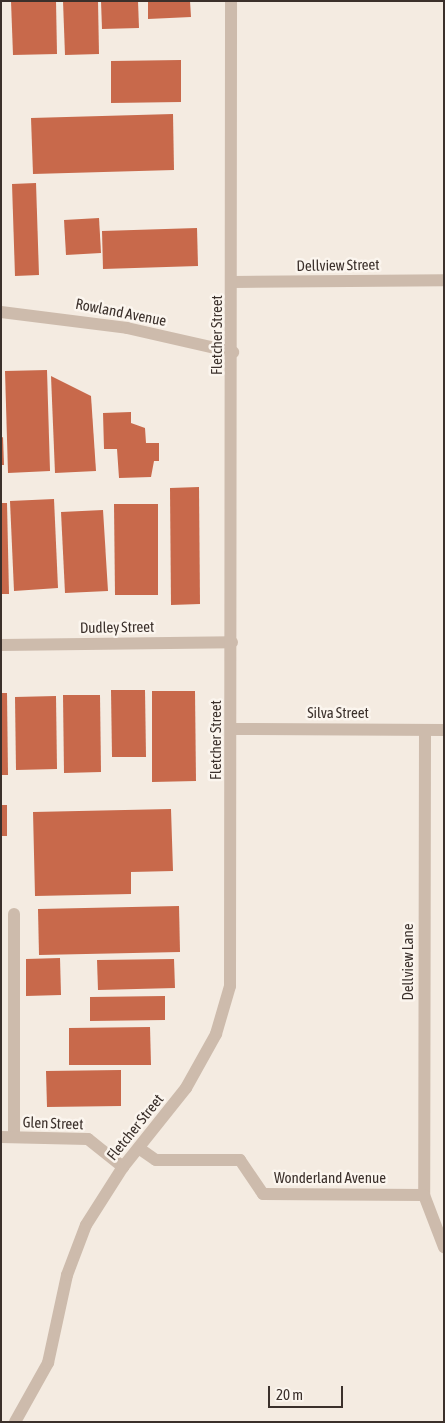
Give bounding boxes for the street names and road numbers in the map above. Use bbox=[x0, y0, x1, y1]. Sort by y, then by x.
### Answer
street label: Dellview Street bbox=[296, 255, 380, 275]
street label: Rowland Avenue bbox=[74, 294, 168, 330]
street label: Fletcher Street bbox=[208, 295, 226, 375]
street label: Dudley Street bbox=[80, 617, 154, 637]
street label: Fletcher Street bbox=[207, 700, 225, 780]
street label: Silva Street bbox=[307, 704, 369, 722]
street label: Dellview Lane bbox=[399, 923, 417, 1001]
street label: Fletcher Street bbox=[103, 1090, 167, 1164]
street label: Glen Street bbox=[22, 1113, 84, 1133]
street label: Wonderland Avenue bbox=[274, 1169, 386, 1187]

